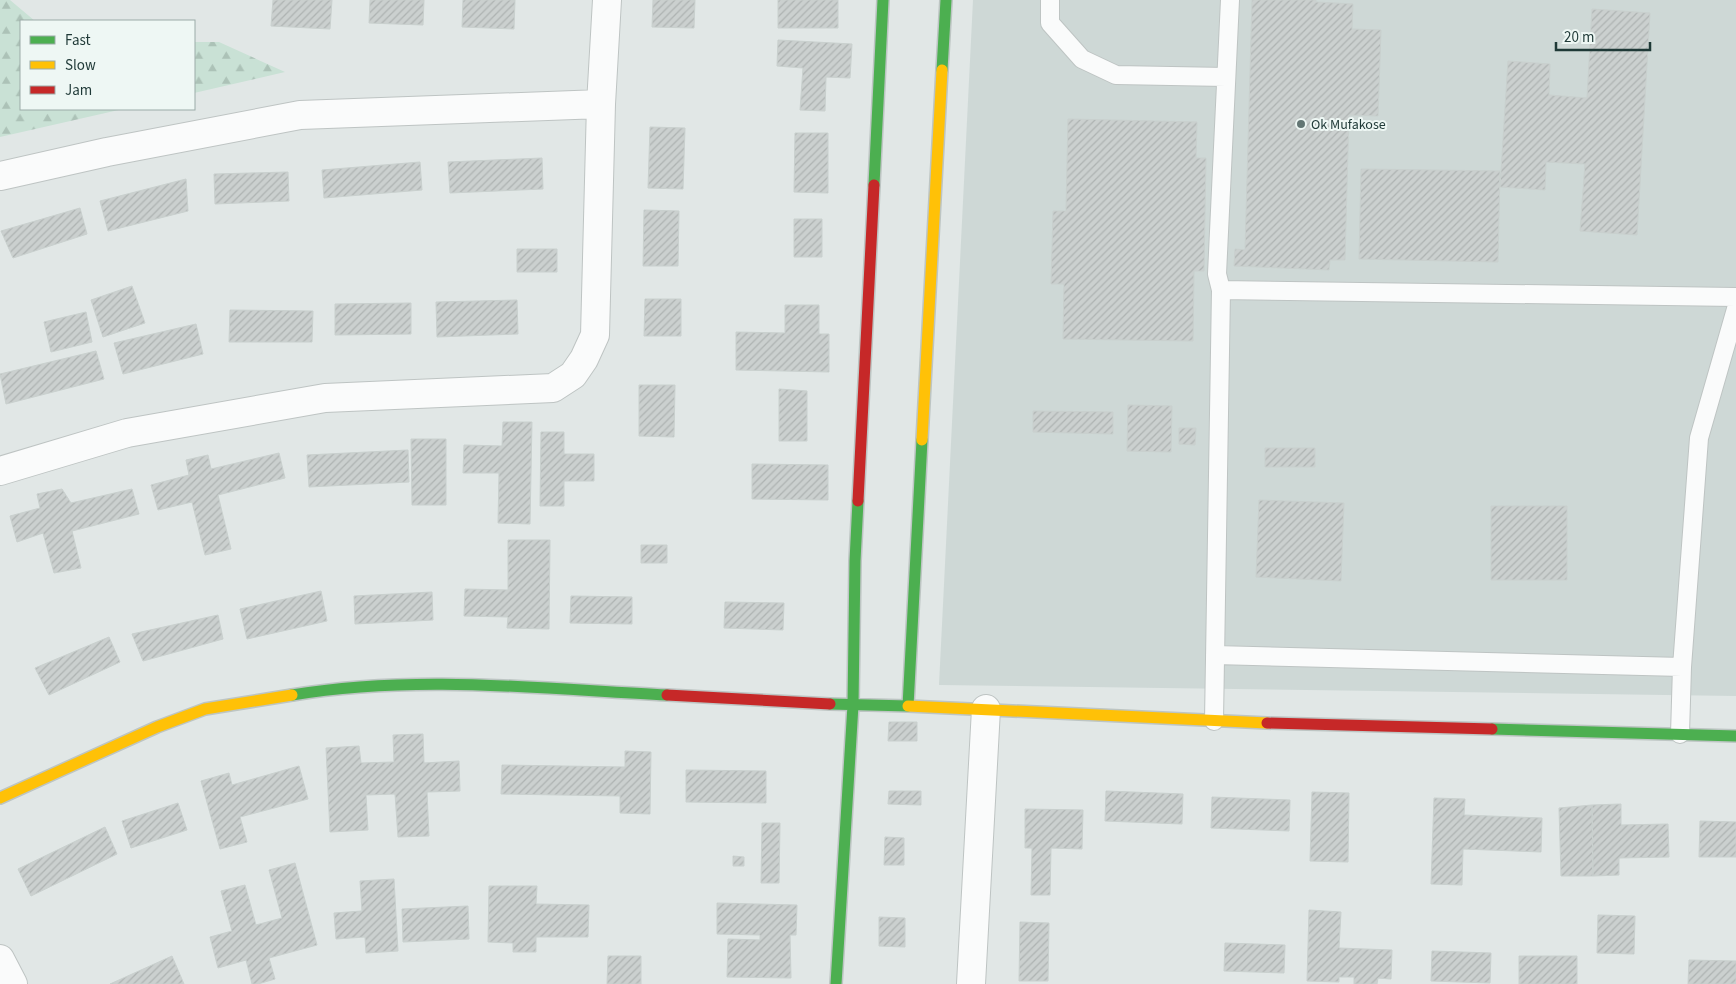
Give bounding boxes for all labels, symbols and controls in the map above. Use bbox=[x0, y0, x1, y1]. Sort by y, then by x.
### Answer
legend bbox=[20, 20, 195, 110]
scale bar bbox=[1556, 20, 1650, 52]
text: 20 m bbox=[1564, 27, 1594, 48]
text: Fast bbox=[65, 30, 91, 51]
text: Slow bbox=[65, 55, 96, 76]
text: Jam bbox=[65, 80, 92, 101]
place label: Ok Mufakose bbox=[1311, 115, 1386, 135]
marker: Ok Mufakose bbox=[1295, 118, 1307, 130]

